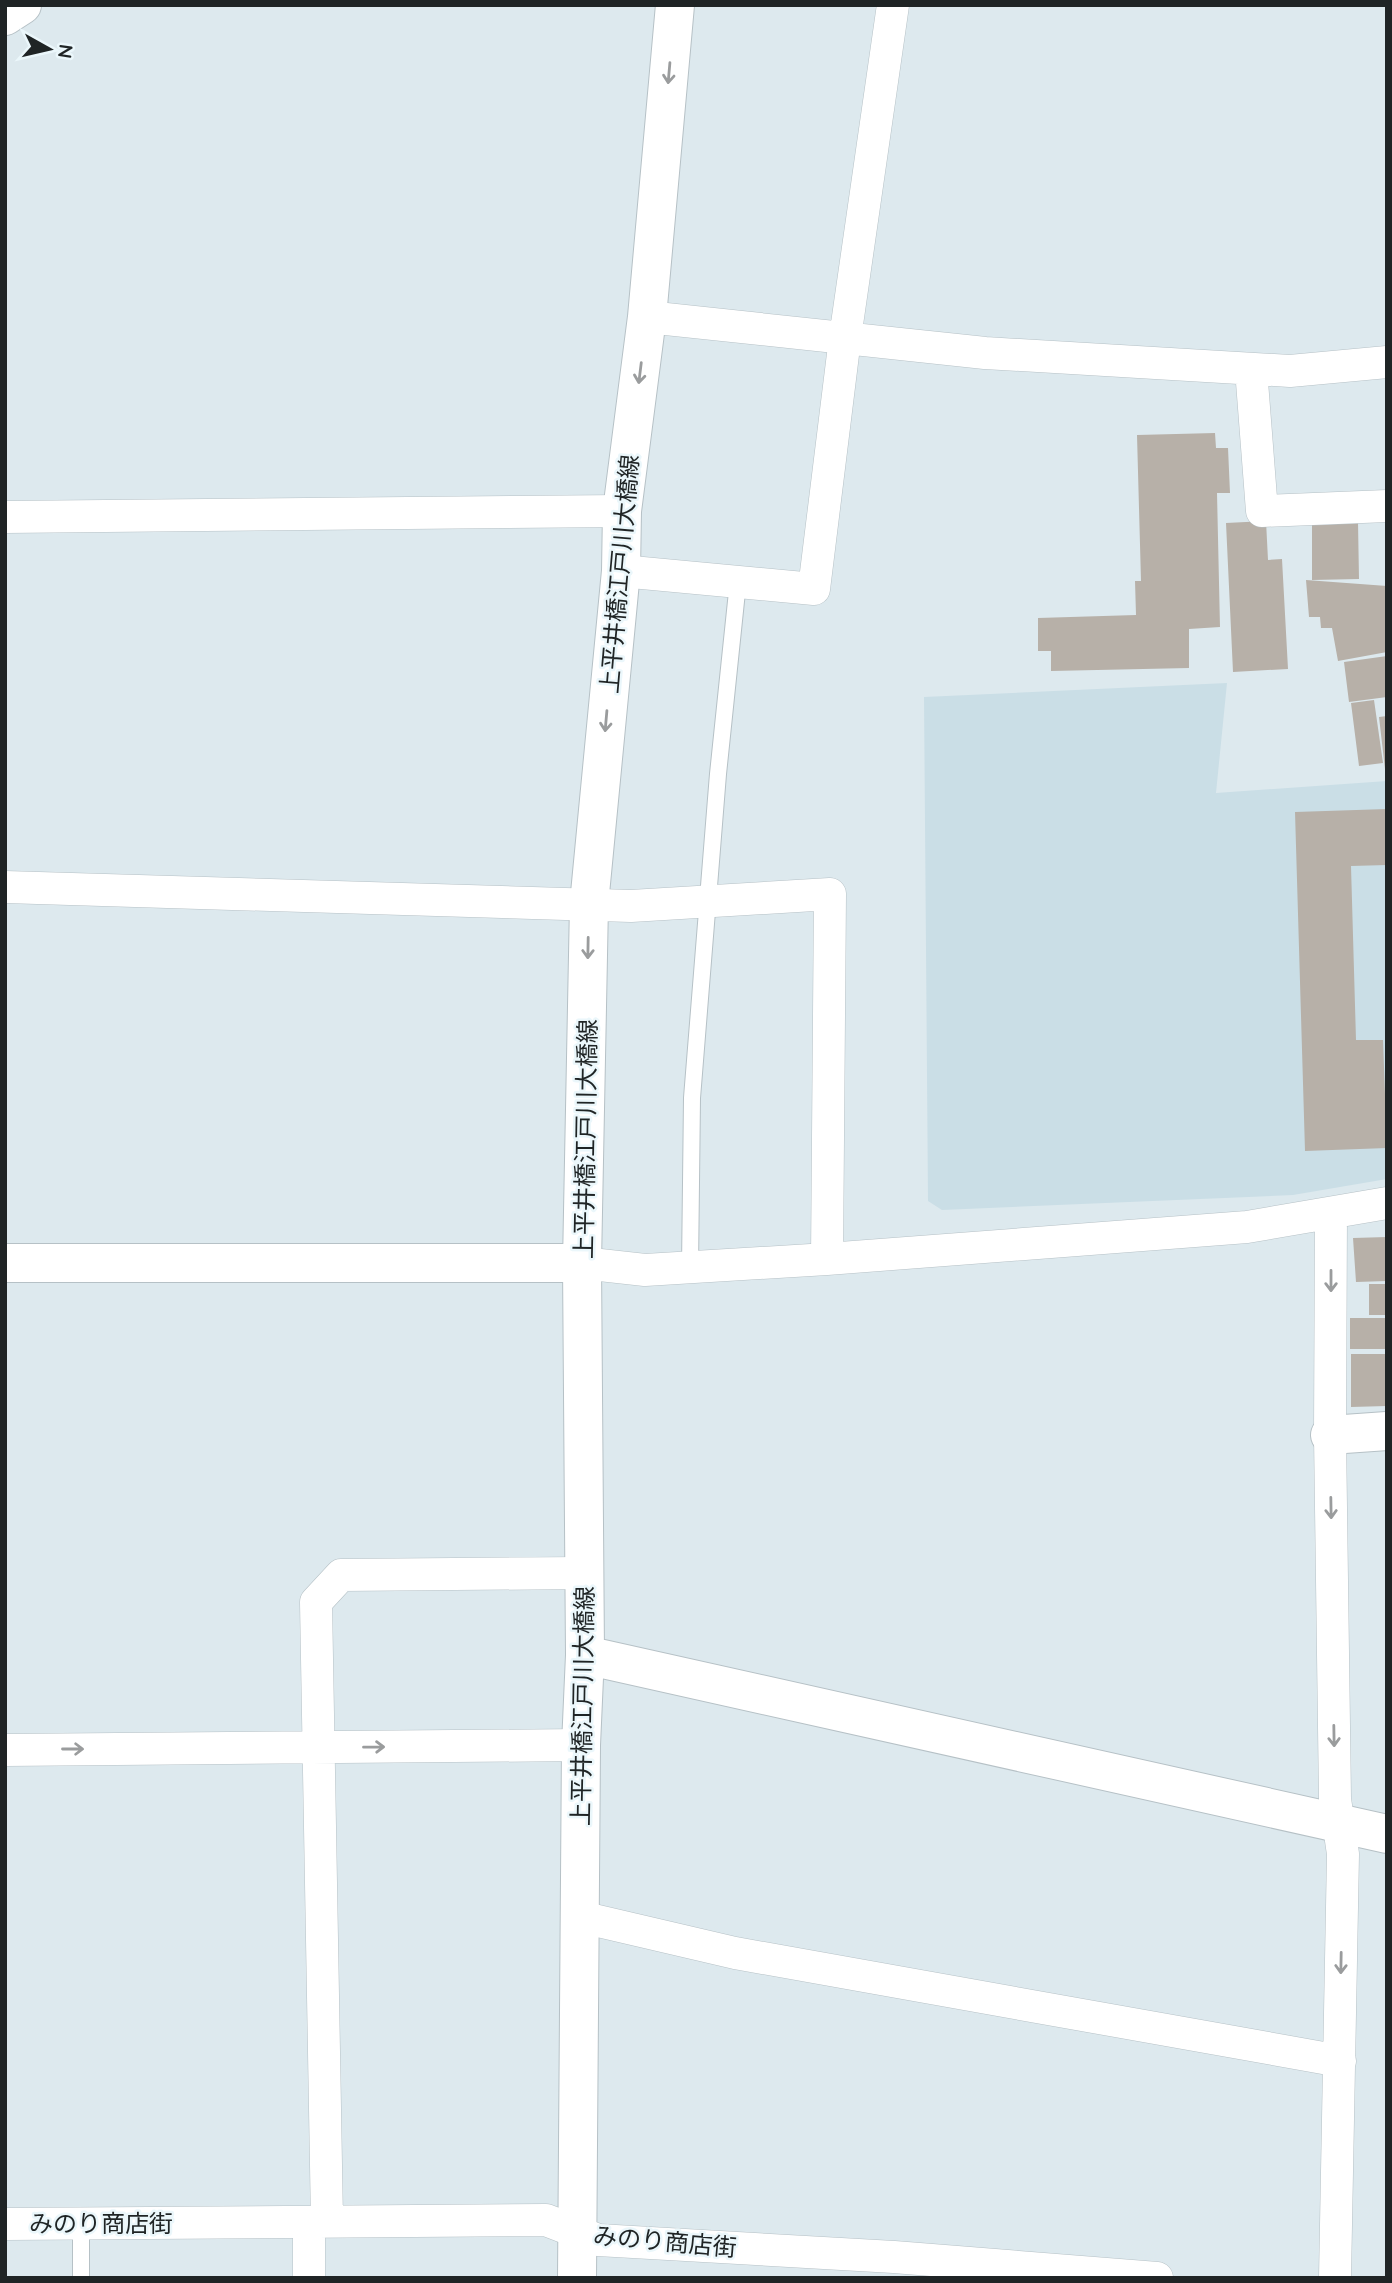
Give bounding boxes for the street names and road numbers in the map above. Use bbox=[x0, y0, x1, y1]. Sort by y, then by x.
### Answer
street label: 上平井橋江戸川大橋線 bbox=[594, 453, 644, 695]
street label: 上平井橋江戸川大橋線 bbox=[568, 1019, 602, 1259]
street label: 上平井橋江戸川大橋線 bbox=[565, 1586, 599, 1826]
street label: みのり商店街 bbox=[29, 2208, 173, 2238]
street label: みのり商店街 bbox=[592, 2220, 738, 2262]

